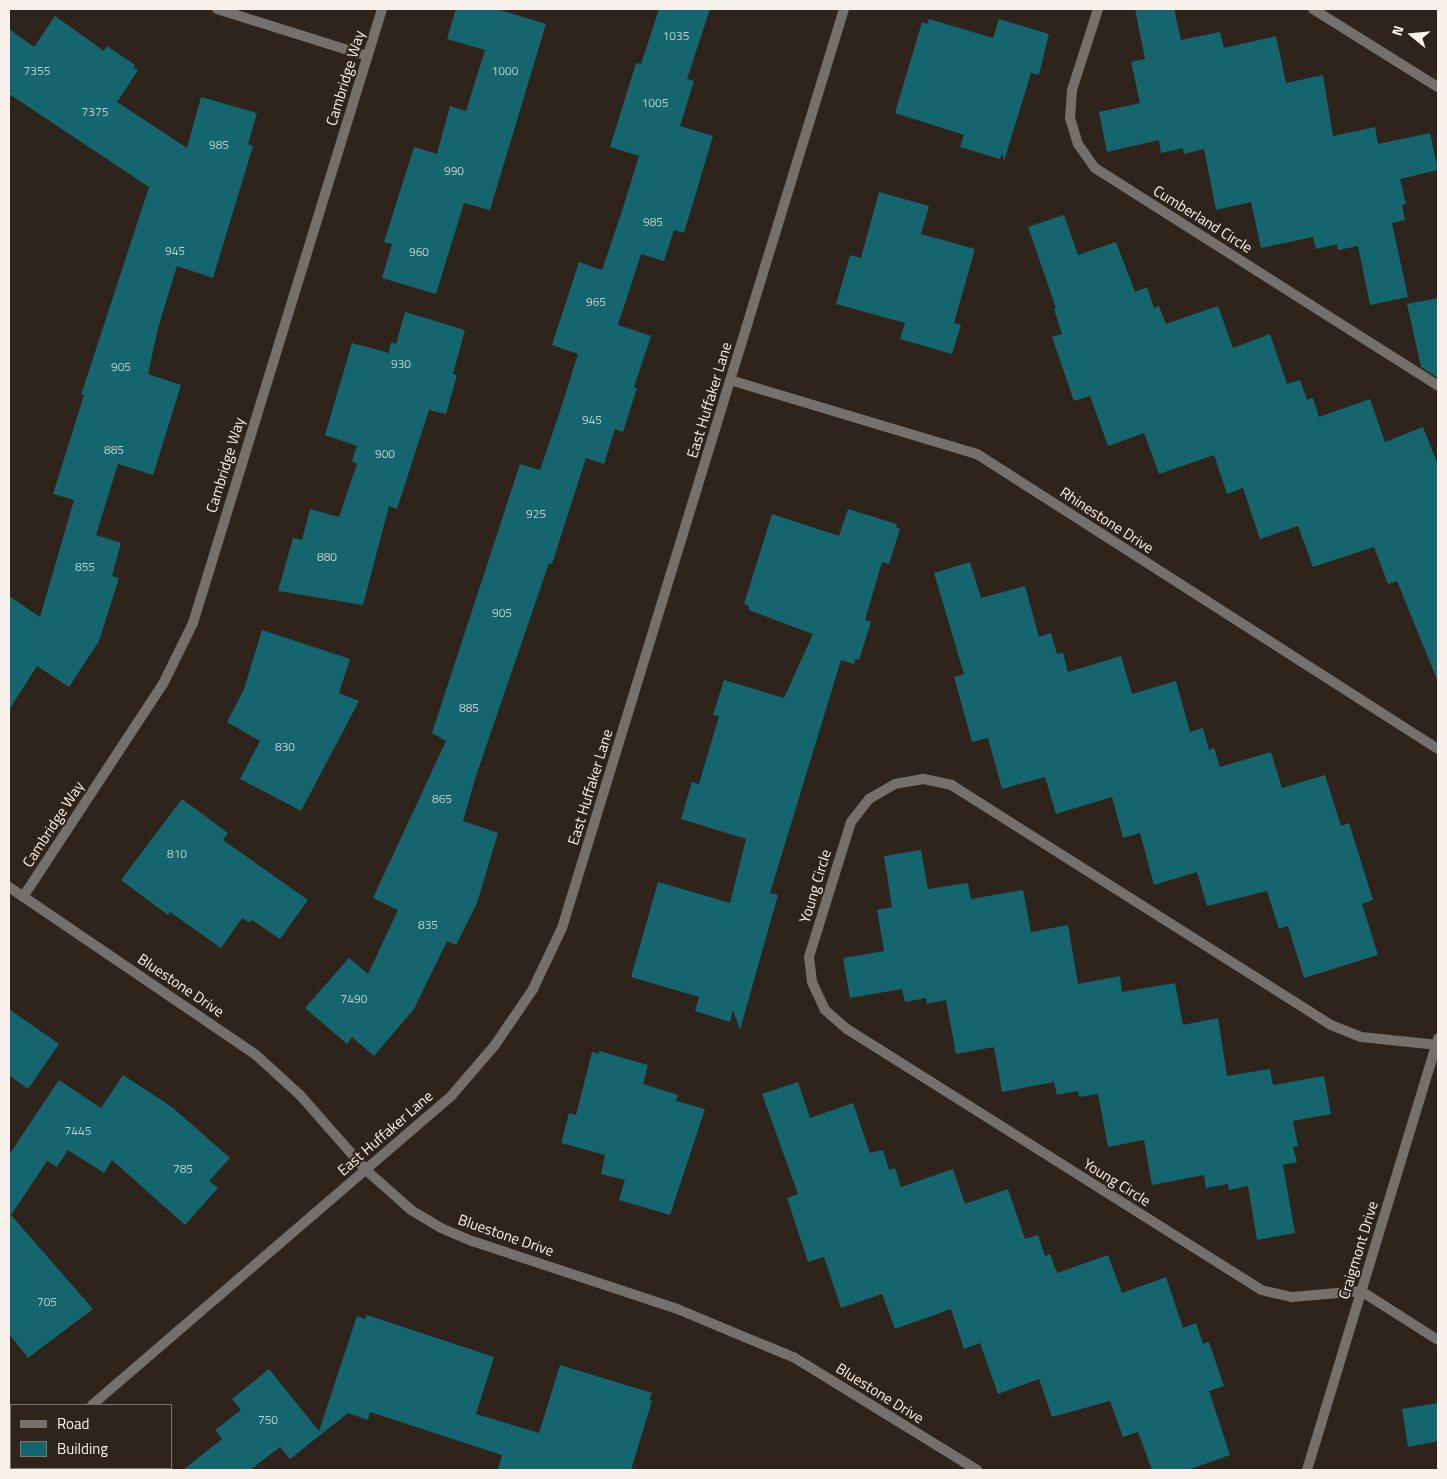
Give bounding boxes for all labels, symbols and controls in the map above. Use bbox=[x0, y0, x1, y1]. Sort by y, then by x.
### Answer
north arrow bbox=[1387, 10, 1437, 60]
text: N bbox=[1386, 23, 1409, 38]
street label: Cambridge Way bbox=[322, 28, 368, 128]
house number: 1035 bbox=[663, 29, 689, 43]
house number: 7355 bbox=[24, 64, 50, 78]
house number: 1000 bbox=[492, 64, 518, 78]
house number: 1005 bbox=[642, 96, 668, 110]
house number: 7375 bbox=[82, 105, 108, 119]
house number: 985 bbox=[209, 138, 229, 152]
house number: 990 bbox=[444, 164, 464, 178]
street label: Cumberland Circle bbox=[1150, 181, 1256, 257]
house number: 985 bbox=[643, 215, 663, 229]
house number: 945 bbox=[165, 244, 185, 258]
house number: 960 bbox=[409, 245, 429, 259]
house number: 965 bbox=[586, 295, 606, 309]
street label: East Huffaker Lane bbox=[683, 340, 735, 460]
house number: 930 bbox=[391, 357, 411, 371]
house number: 905 bbox=[111, 360, 131, 374]
house number: 945 bbox=[582, 413, 602, 427]
street label: Cambridge Way bbox=[202, 415, 248, 515]
house number: 885 bbox=[104, 443, 124, 457]
house number: 900 bbox=[375, 447, 395, 461]
street label: Rhinestone Drive bbox=[1057, 483, 1157, 557]
house number: 925 bbox=[526, 507, 546, 521]
house number: 880 bbox=[317, 550, 337, 564]
house number: 855 bbox=[75, 560, 95, 574]
house number: 905 bbox=[492, 606, 512, 620]
house number: 885 bbox=[459, 701, 479, 715]
street label: East Huffaker Lane bbox=[564, 727, 616, 847]
house number: 830 bbox=[275, 740, 295, 754]
street label: Cambridge Way bbox=[19, 778, 87, 870]
house number: 865 bbox=[432, 792, 452, 806]
house number: 810 bbox=[167, 847, 187, 861]
street label: Young Circle bbox=[795, 847, 835, 925]
house number: 835 bbox=[418, 918, 438, 932]
street label: Bluestone Drive bbox=[134, 950, 228, 1020]
house number: 7490 bbox=[341, 992, 367, 1006]
street label: East Huffaker Lane bbox=[334, 1087, 436, 1179]
house number: 7445 bbox=[65, 1124, 91, 1138]
street label: Young Circle bbox=[1080, 1154, 1154, 1210]
house number: 785 bbox=[173, 1162, 193, 1176]
street label: Craigmont Drive bbox=[1335, 1199, 1381, 1301]
street label: Bluestone Drive bbox=[456, 1210, 556, 1260]
house number: 705 bbox=[37, 1295, 57, 1309]
street label: Bluestone Drive bbox=[833, 1359, 927, 1427]
legend bbox=[10, 1404, 172, 1469]
text: Road bbox=[57, 1412, 89, 1435]
house number: 750 bbox=[258, 1413, 278, 1427]
text: Building bbox=[57, 1437, 108, 1460]

